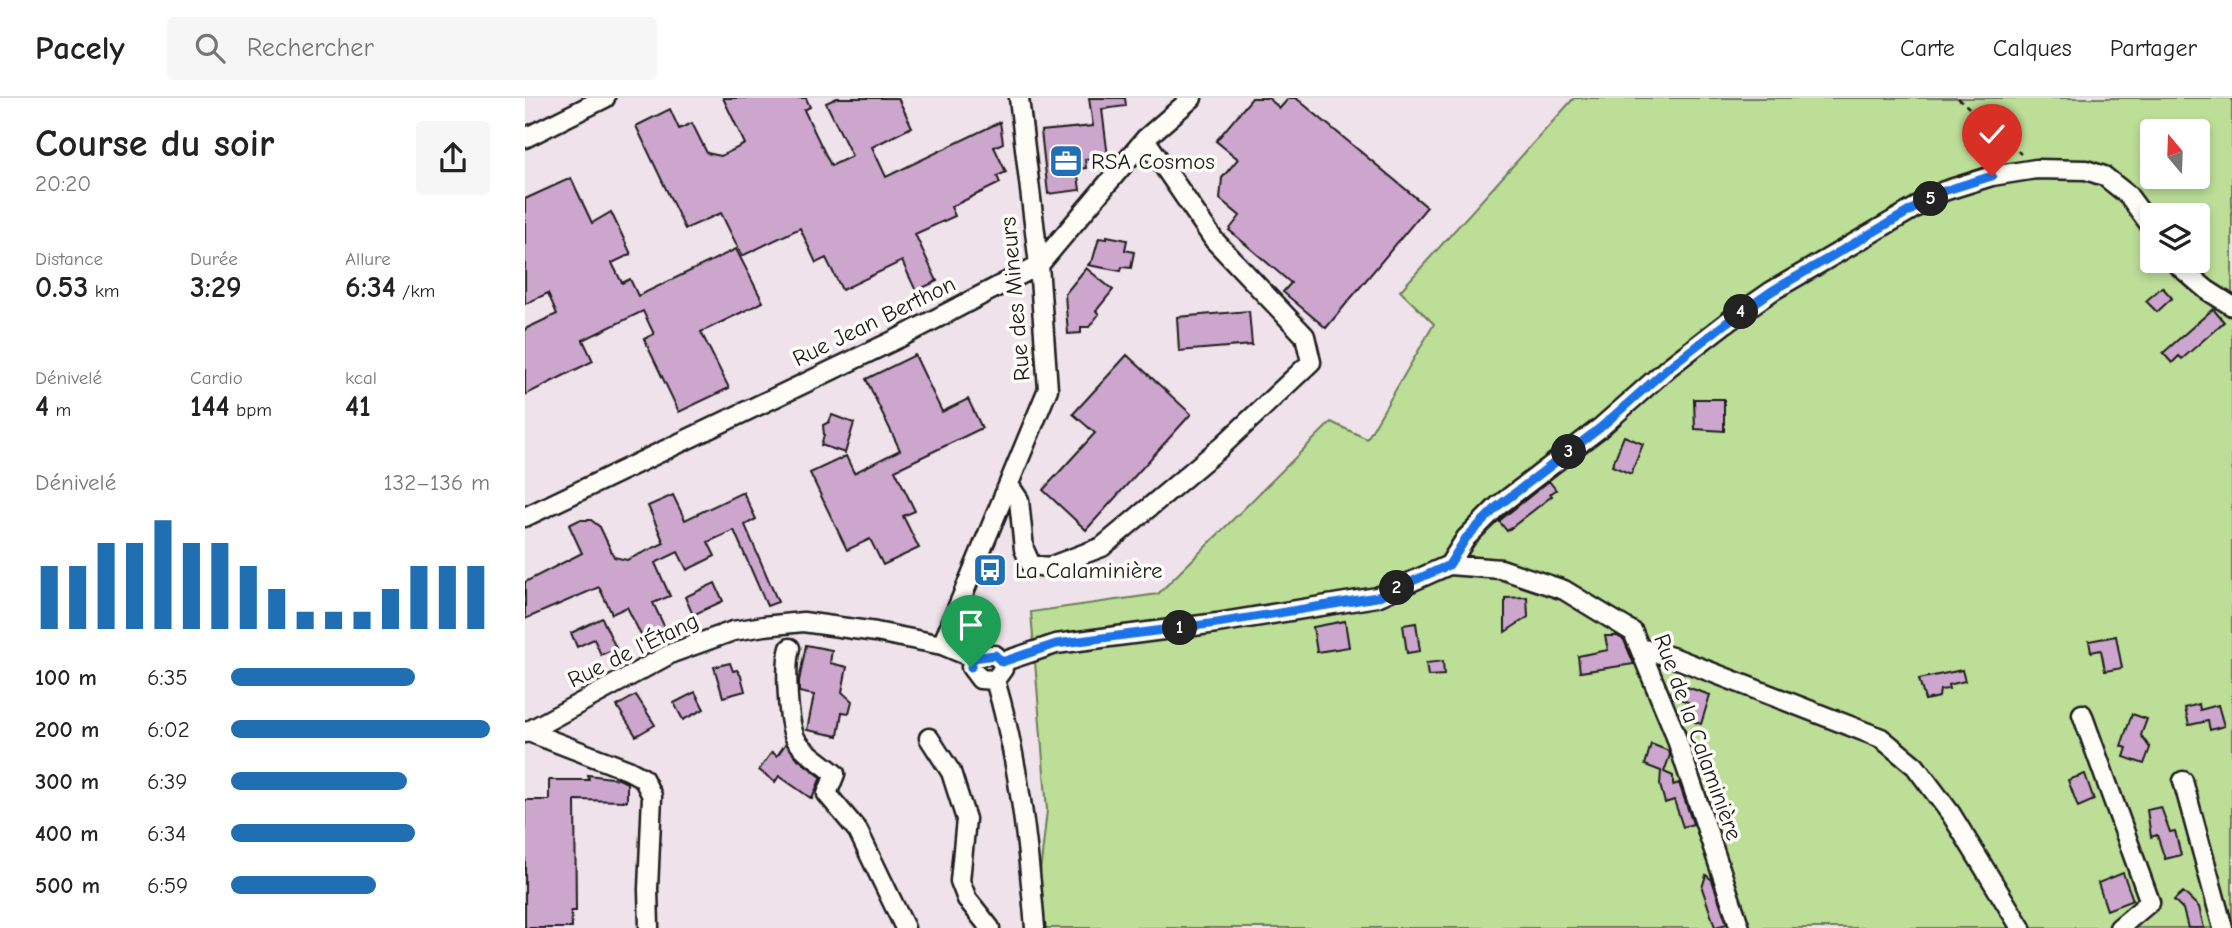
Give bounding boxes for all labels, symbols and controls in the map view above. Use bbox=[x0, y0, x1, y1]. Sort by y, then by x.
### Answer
search box bbox=[167, 17, 657, 80]
text: Pacely bbox=[35, 29, 125, 67]
icon: search bbox=[191, 29, 229, 67]
text: Rechercher bbox=[247, 33, 374, 63]
text: Carte bbox=[1900, 34, 1955, 62]
text: Calques bbox=[1993, 34, 2072, 62]
text: Partager bbox=[2110, 34, 2197, 62]
pin bbox=[1962, 104, 2022, 176]
icon: check bbox=[1973, 115, 2011, 153]
north arrow bbox=[2140, 119, 2210, 189]
map controls bbox=[2140, 119, 2210, 273]
button: share bbox=[416, 121, 490, 195]
text: Course du soir bbox=[35, 122, 274, 166]
office icon: RSA Cosmos bbox=[1047, 142, 1085, 180]
place label: RSA Cosmos bbox=[1091, 148, 1215, 175]
text: 20:20 bbox=[35, 170, 91, 197]
pin: 5 bbox=[1913, 182, 1949, 217]
text: 5 bbox=[1925, 187, 1936, 209]
button: layers bbox=[2140, 203, 2210, 273]
street label: Rue des Mineurs bbox=[994, 216, 1036, 382]
text: Distance bbox=[35, 248, 103, 270]
text: Durée bbox=[190, 248, 238, 270]
text: Allure bbox=[345, 248, 391, 270]
text: 0.53 bbox=[35, 270, 88, 305]
text: 3:29 bbox=[190, 270, 242, 305]
text: 6:34 bbox=[345, 270, 396, 305]
street label: Rue Jean Berthon bbox=[788, 270, 960, 372]
text: km bbox=[88, 280, 120, 302]
text: /km bbox=[396, 280, 435, 302]
pin: 4 bbox=[1723, 294, 1759, 330]
text: 4 bbox=[1736, 300, 1745, 322]
text: Dénivelé bbox=[35, 367, 102, 389]
text: Cardio bbox=[190, 367, 243, 389]
text: kcal bbox=[345, 367, 377, 389]
text: 4 bbox=[35, 389, 49, 424]
text: 144 bbox=[190, 389, 230, 424]
text: 41 bbox=[345, 389, 371, 424]
text: m bbox=[49, 399, 71, 421]
text: bpm bbox=[230, 399, 272, 421]
pin: 3 bbox=[1551, 434, 1587, 470]
text: 3 bbox=[1564, 440, 1573, 462]
text: Dénivelé bbox=[35, 469, 116, 496]
text: 132–136 m bbox=[384, 469, 490, 496]
bus stop icon: La Calaminière bbox=[971, 551, 1009, 589]
place label: La Calaminière bbox=[1015, 557, 1162, 584]
pin: 2 bbox=[1379, 570, 1415, 606]
text: 2 bbox=[1392, 576, 1401, 598]
pin bbox=[941, 595, 1001, 667]
icon: arrive bbox=[952, 606, 990, 644]
street label: Rue de l'Étang bbox=[563, 607, 703, 693]
pin: 1 bbox=[1163, 610, 1197, 646]
text: 1 bbox=[1176, 616, 1183, 638]
street label: Rue de la Calaminière bbox=[1648, 630, 1748, 844]
text: 100 m bbox=[35, 664, 97, 691]
text: 6:35 bbox=[147, 664, 188, 691]
text: 200 m bbox=[35, 716, 99, 743]
text: 6:02 bbox=[147, 716, 190, 743]
text: 300 m bbox=[35, 768, 99, 795]
text: 6:39 bbox=[147, 768, 187, 795]
text: 400 m bbox=[35, 820, 99, 847]
text: 6:34 bbox=[147, 820, 186, 847]
text: 500 m bbox=[35, 872, 100, 899]
text: 6:59 bbox=[147, 872, 188, 899]

